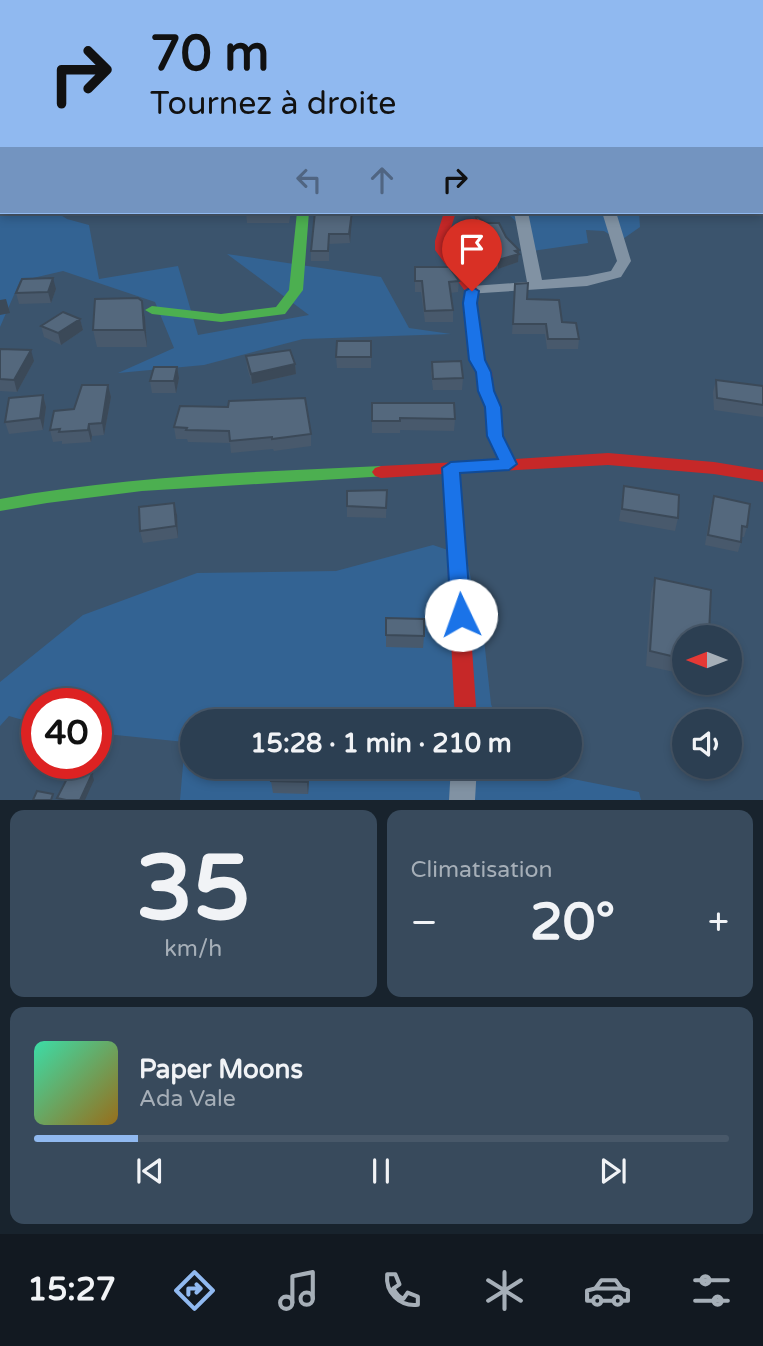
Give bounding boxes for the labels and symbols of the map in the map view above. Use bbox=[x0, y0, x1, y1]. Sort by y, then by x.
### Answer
pin bbox=[442, 219, 502, 291]
position arrow bbox=[424, 578, 498, 652]
north arrow bbox=[672, 625, 742, 695]
speed limit sign: 40 bbox=[21, 688, 112, 779]

